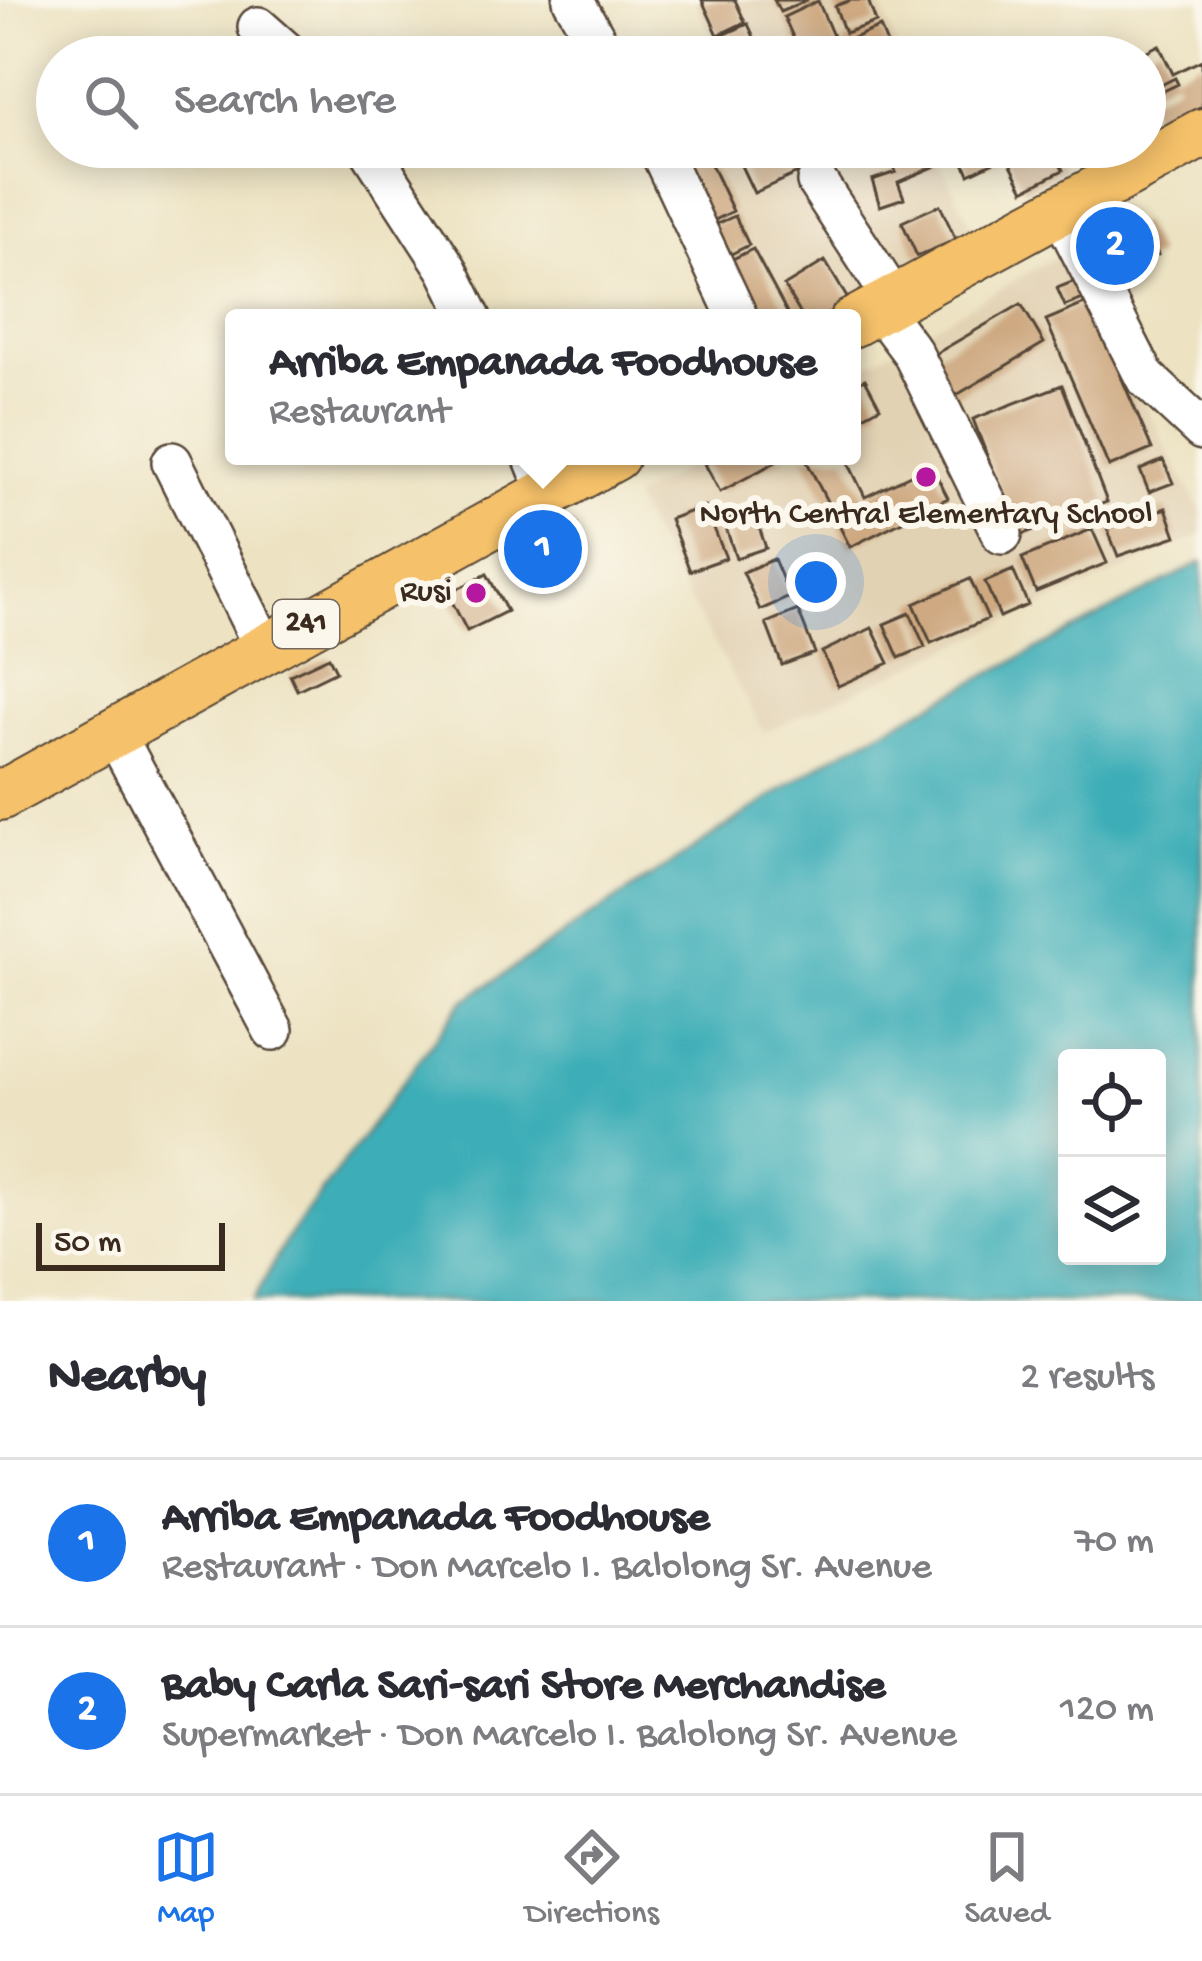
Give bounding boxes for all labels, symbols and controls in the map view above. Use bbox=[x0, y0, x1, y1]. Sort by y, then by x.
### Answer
search box bbox=[36, 36, 1166, 168]
icon: search bbox=[78, 69, 144, 135]
text: Search here bbox=[174, 76, 396, 129]
pin: 2 bbox=[1076, 201, 1154, 291]
popup bbox=[225, 309, 861, 465]
text: Arriba Empanada Foodhouse bbox=[269, 338, 817, 391]
text: Restaurant bbox=[269, 391, 450, 437]
marker: North Central Elementary School bbox=[913, 464, 939, 490]
place label: North Central Elementary School bbox=[700, 497, 1152, 535]
pin: 1 bbox=[504, 504, 582, 594]
your location bbox=[786, 552, 846, 612]
place label: Rusi bbox=[400, 574, 452, 612]
marker: Rusi bbox=[463, 580, 489, 606]
road number: 241 bbox=[273, 600, 339, 648]
map controls bbox=[1058, 1049, 1166, 1265]
button: locate bbox=[1058, 1049, 1166, 1157]
button: layers bbox=[1058, 1157, 1166, 1265]
scale bar bbox=[36, 1217, 225, 1270]
text: 50 m bbox=[54, 1225, 121, 1263]
text: Nearby bbox=[48, 1349, 206, 1409]
text: 2 results bbox=[1020, 1356, 1154, 1402]
text: Arriba Empanada Foodhouse bbox=[162, 1493, 710, 1546]
text: 1 bbox=[79, 1520, 95, 1566]
text: 70 m bbox=[1075, 1520, 1154, 1566]
text: Restaurant · Don Marcelo I. Balolong Sr. Avenue bbox=[162, 1546, 932, 1592]
text: Baby Carla Sari-sari Store Merchandise bbox=[162, 1661, 886, 1714]
text: 2 bbox=[77, 1688, 97, 1734]
text: 120 m bbox=[1060, 1688, 1154, 1734]
text: Supermarket · Don Marcelo I. Balolong Sr. Avenue bbox=[162, 1714, 957, 1760]
tab: Map bbox=[153, 1824, 219, 1934]
tab: Directions bbox=[525, 1824, 659, 1934]
tab: Saved bbox=[965, 1824, 1049, 1934]

